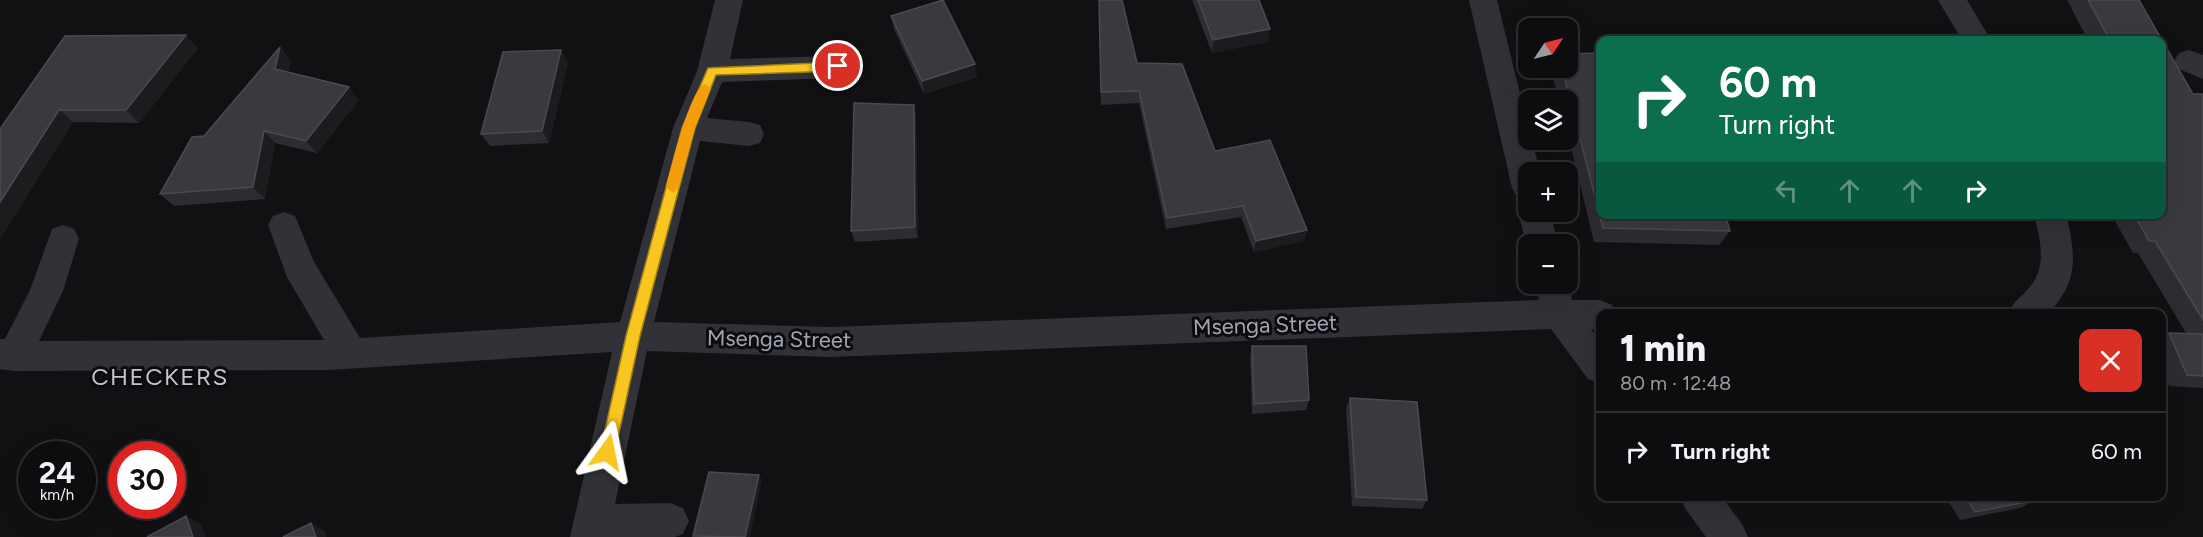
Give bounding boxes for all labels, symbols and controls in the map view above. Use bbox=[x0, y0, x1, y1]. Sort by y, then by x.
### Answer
north arrow bbox=[1518, 18, 1578, 78]
map controls bbox=[1518, 18, 1578, 294]
pin bbox=[812, 40, 863, 91]
icon: arrive bbox=[821, 49, 854, 82]
text: 60 m bbox=[1719, 57, 1817, 108]
icon: right bbox=[1620, 60, 1698, 138]
button: layers bbox=[1518, 90, 1578, 150]
text: Turn right bbox=[1719, 108, 1835, 141]
button: + bbox=[1518, 162, 1578, 222]
icon: left bbox=[1770, 174, 1803, 207]
icon: ahead bbox=[1833, 174, 1866, 207]
icon: ahead bbox=[1896, 174, 1929, 207]
icon: right bbox=[1959, 174, 1992, 207]
button: − bbox=[1518, 234, 1578, 294]
street label: Msenga Street bbox=[1192, 309, 1338, 341]
street label: Msenga Street bbox=[707, 324, 851, 354]
text: 1 min bbox=[1620, 327, 1706, 370]
button: close bbox=[2079, 329, 2142, 392]
district label: CHECKERS bbox=[91, 362, 229, 391]
text: 80 m · 12:48 bbox=[1620, 371, 1731, 395]
position arrow bbox=[575, 420, 639, 484]
icon: right bbox=[1620, 435, 1653, 468]
text: Turn right bbox=[1671, 438, 1770, 465]
text: 60 m bbox=[2091, 438, 2142, 465]
speed limit sign: 30 bbox=[108, 441, 186, 519]
text: 24 bbox=[39, 454, 75, 491]
text: km/h bbox=[40, 486, 74, 504]

